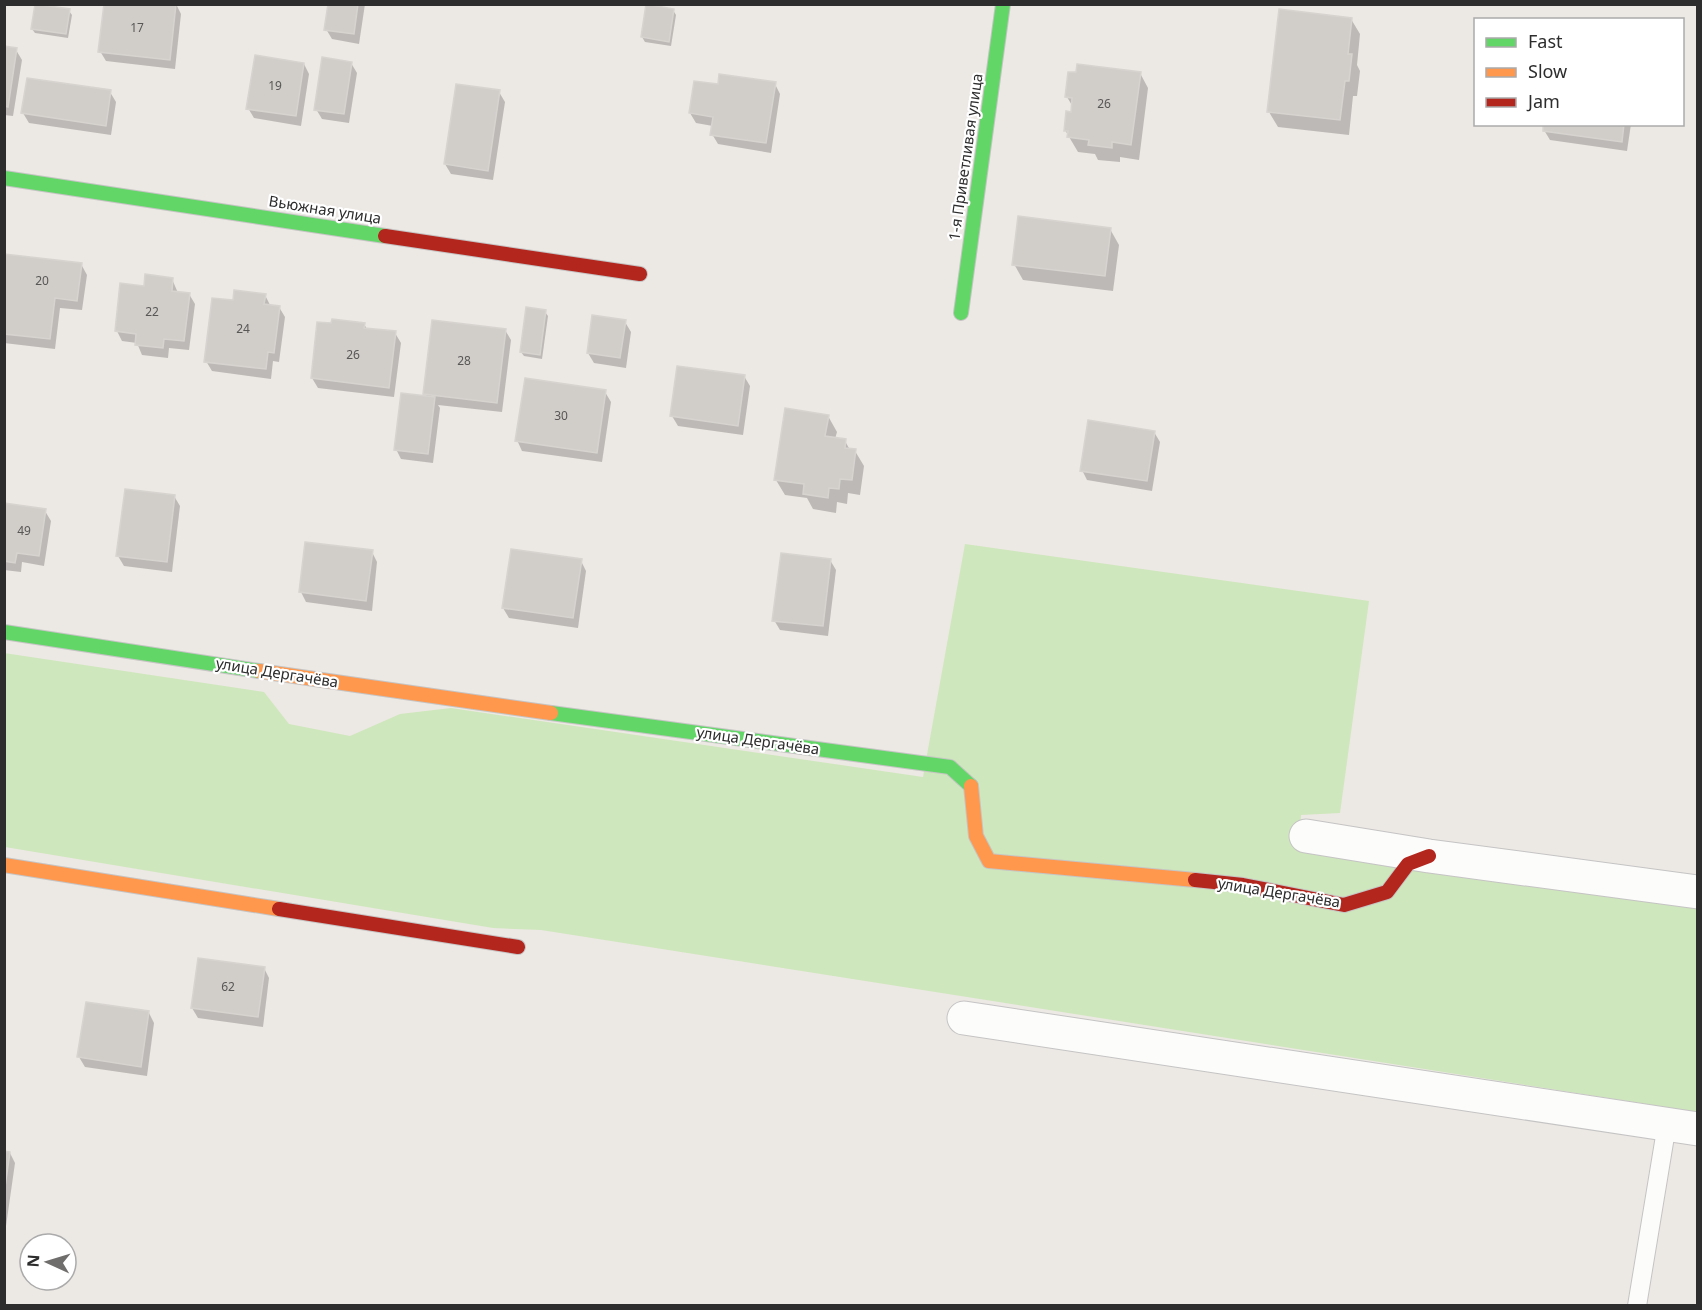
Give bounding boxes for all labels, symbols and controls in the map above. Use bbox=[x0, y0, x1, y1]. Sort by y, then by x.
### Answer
legend bbox=[1474, 18, 1684, 126]
house number: 17 bbox=[130, 19, 144, 36]
text: Fast bbox=[1528, 29, 1563, 53]
text: Slow bbox=[1528, 59, 1567, 83]
street label: 1-я Приветливая улица bbox=[943, 72, 987, 242]
house number: 19 bbox=[268, 77, 282, 94]
text: Jam bbox=[1526, 89, 1560, 113]
house number: 26 bbox=[1097, 95, 1111, 112]
street label: Вьюжная улица bbox=[267, 190, 383, 228]
house number: 20 bbox=[35, 272, 49, 289]
house number: 22 bbox=[145, 303, 159, 320]
house number: 24 bbox=[236, 320, 250, 337]
house number: 26 bbox=[346, 346, 360, 363]
house number: 28 bbox=[457, 352, 471, 369]
house number: 30 bbox=[554, 407, 568, 424]
house number: 49 bbox=[17, 522, 31, 539]
street label: улица Дергачёва bbox=[215, 652, 340, 692]
street label: улица Дергачёва bbox=[696, 722, 821, 759]
street label: улица Дергачёва bbox=[1217, 872, 1342, 912]
house number: 62 bbox=[221, 978, 235, 995]
north arrow bbox=[18, 1232, 78, 1292]
text: N bbox=[22, 1254, 44, 1268]

